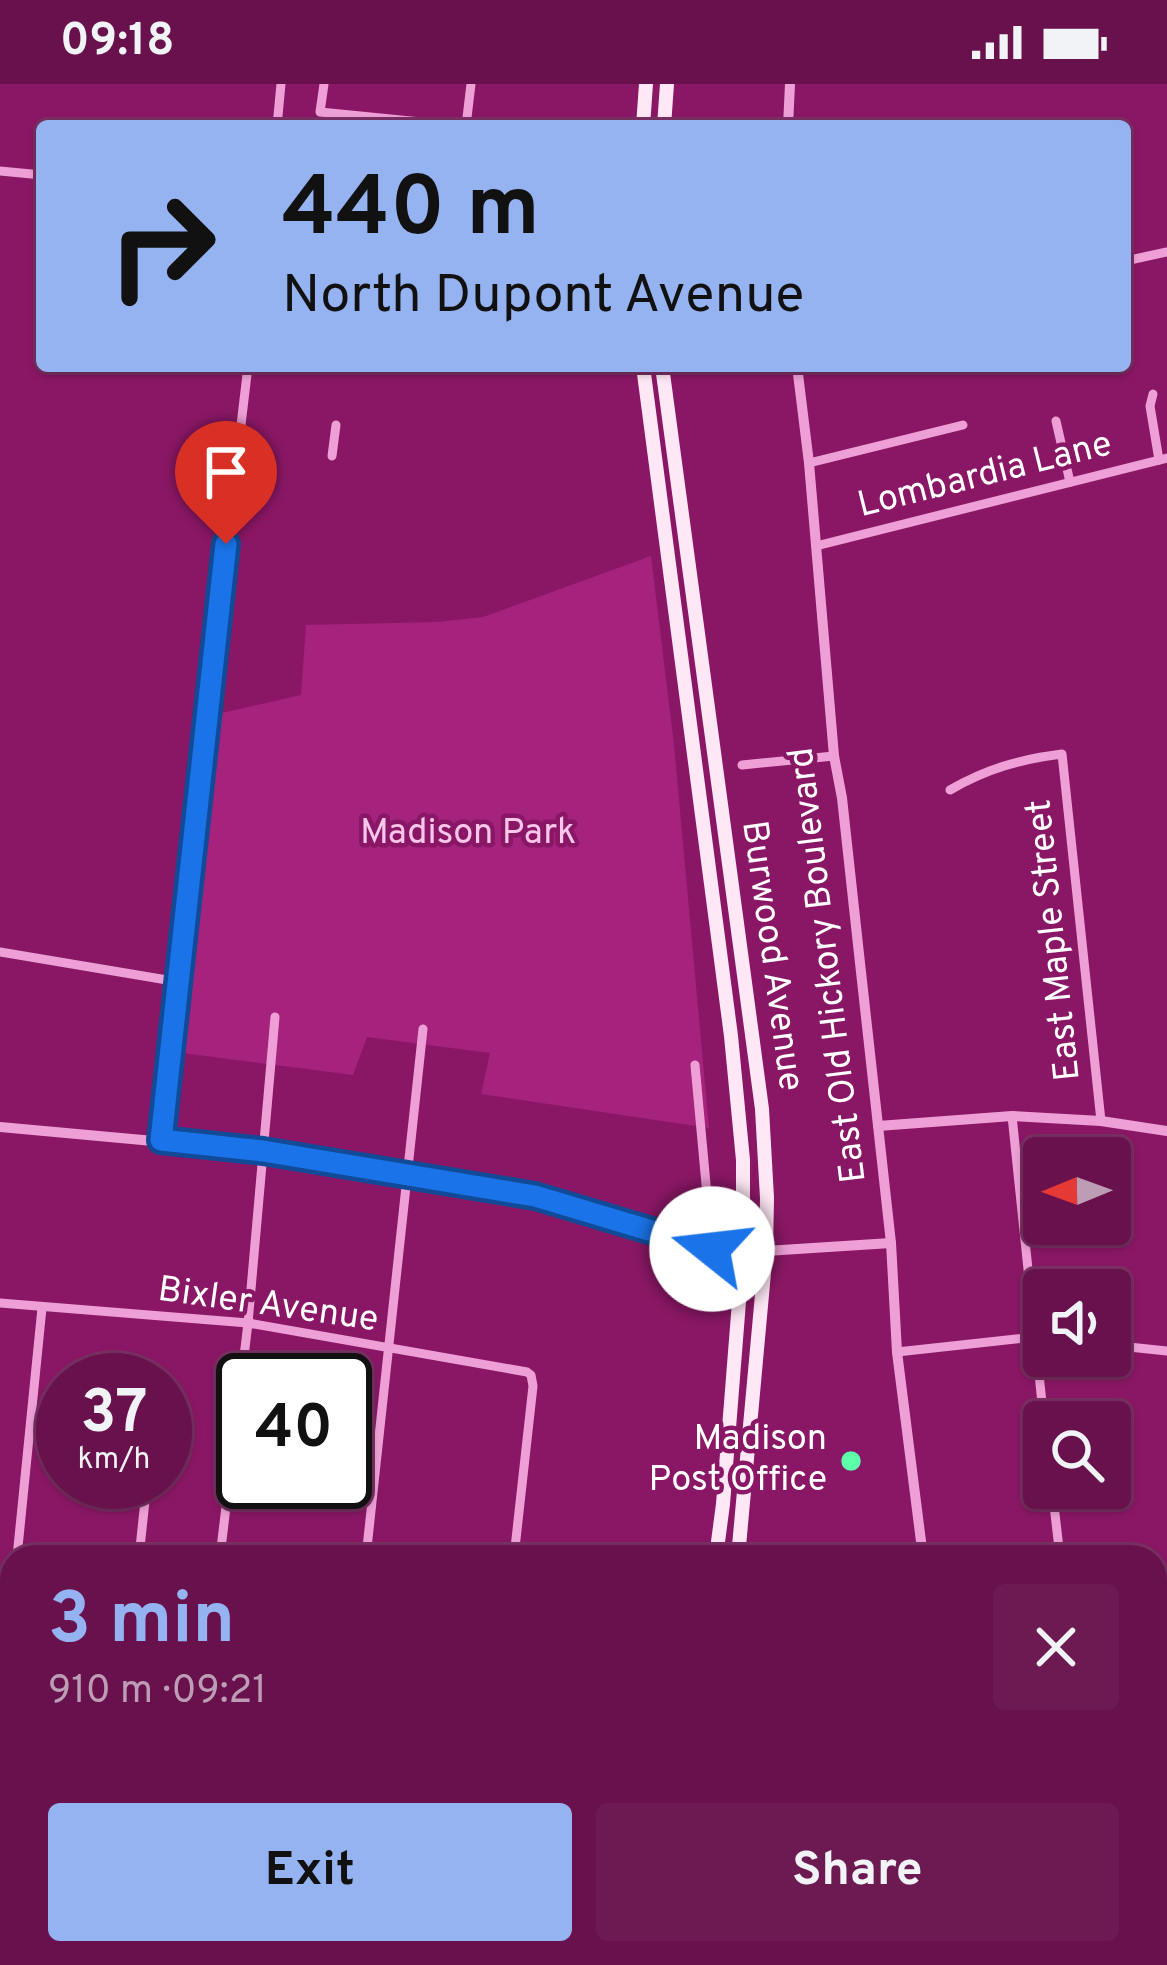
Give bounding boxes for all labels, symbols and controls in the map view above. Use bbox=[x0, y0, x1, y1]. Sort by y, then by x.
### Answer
text: 09:18 bbox=[60, 14, 174, 71]
text: 440 m bbox=[282, 159, 540, 265]
icon: right bbox=[84, 168, 240, 324]
text: North Dupont Avenue bbox=[282, 263, 804, 332]
pin bbox=[175, 421, 277, 544]
street label: Lombardia Lane bbox=[853, 422, 1117, 530]
icon: arrive bbox=[193, 439, 259, 505]
street label: East Old Hickory Boulevard bbox=[779, 745, 879, 1185]
street label: East Maple Street bbox=[1017, 797, 1093, 1083]
park label: Madison Park bbox=[360, 811, 576, 857]
street label: Burwood Avenue bbox=[729, 818, 813, 1094]
north arrow bbox=[1023, 1137, 1131, 1245]
map controls bbox=[1023, 1137, 1131, 1509]
position arrow bbox=[649, 1186, 775, 1312]
street label: Bixler Avenue bbox=[155, 1268, 381, 1344]
button: sound bbox=[1023, 1269, 1131, 1377]
speed limit sign: 40 bbox=[216, 1353, 372, 1509]
text: 37 bbox=[80, 1378, 148, 1454]
button: search bbox=[1023, 1401, 1131, 1509]
place label: Madison Post Office bbox=[649, 1417, 827, 1504]
text: km/h bbox=[78, 1442, 150, 1479]
marker: Madison Post Office bbox=[838, 1448, 864, 1474]
text: 3 min bbox=[48, 1577, 235, 1669]
button: close bbox=[993, 1584, 1119, 1710]
text: 910 m · 09:21 bbox=[48, 1668, 267, 1717]
button: Exit bbox=[48, 1803, 572, 1941]
button: Share bbox=[596, 1803, 1119, 1941]

